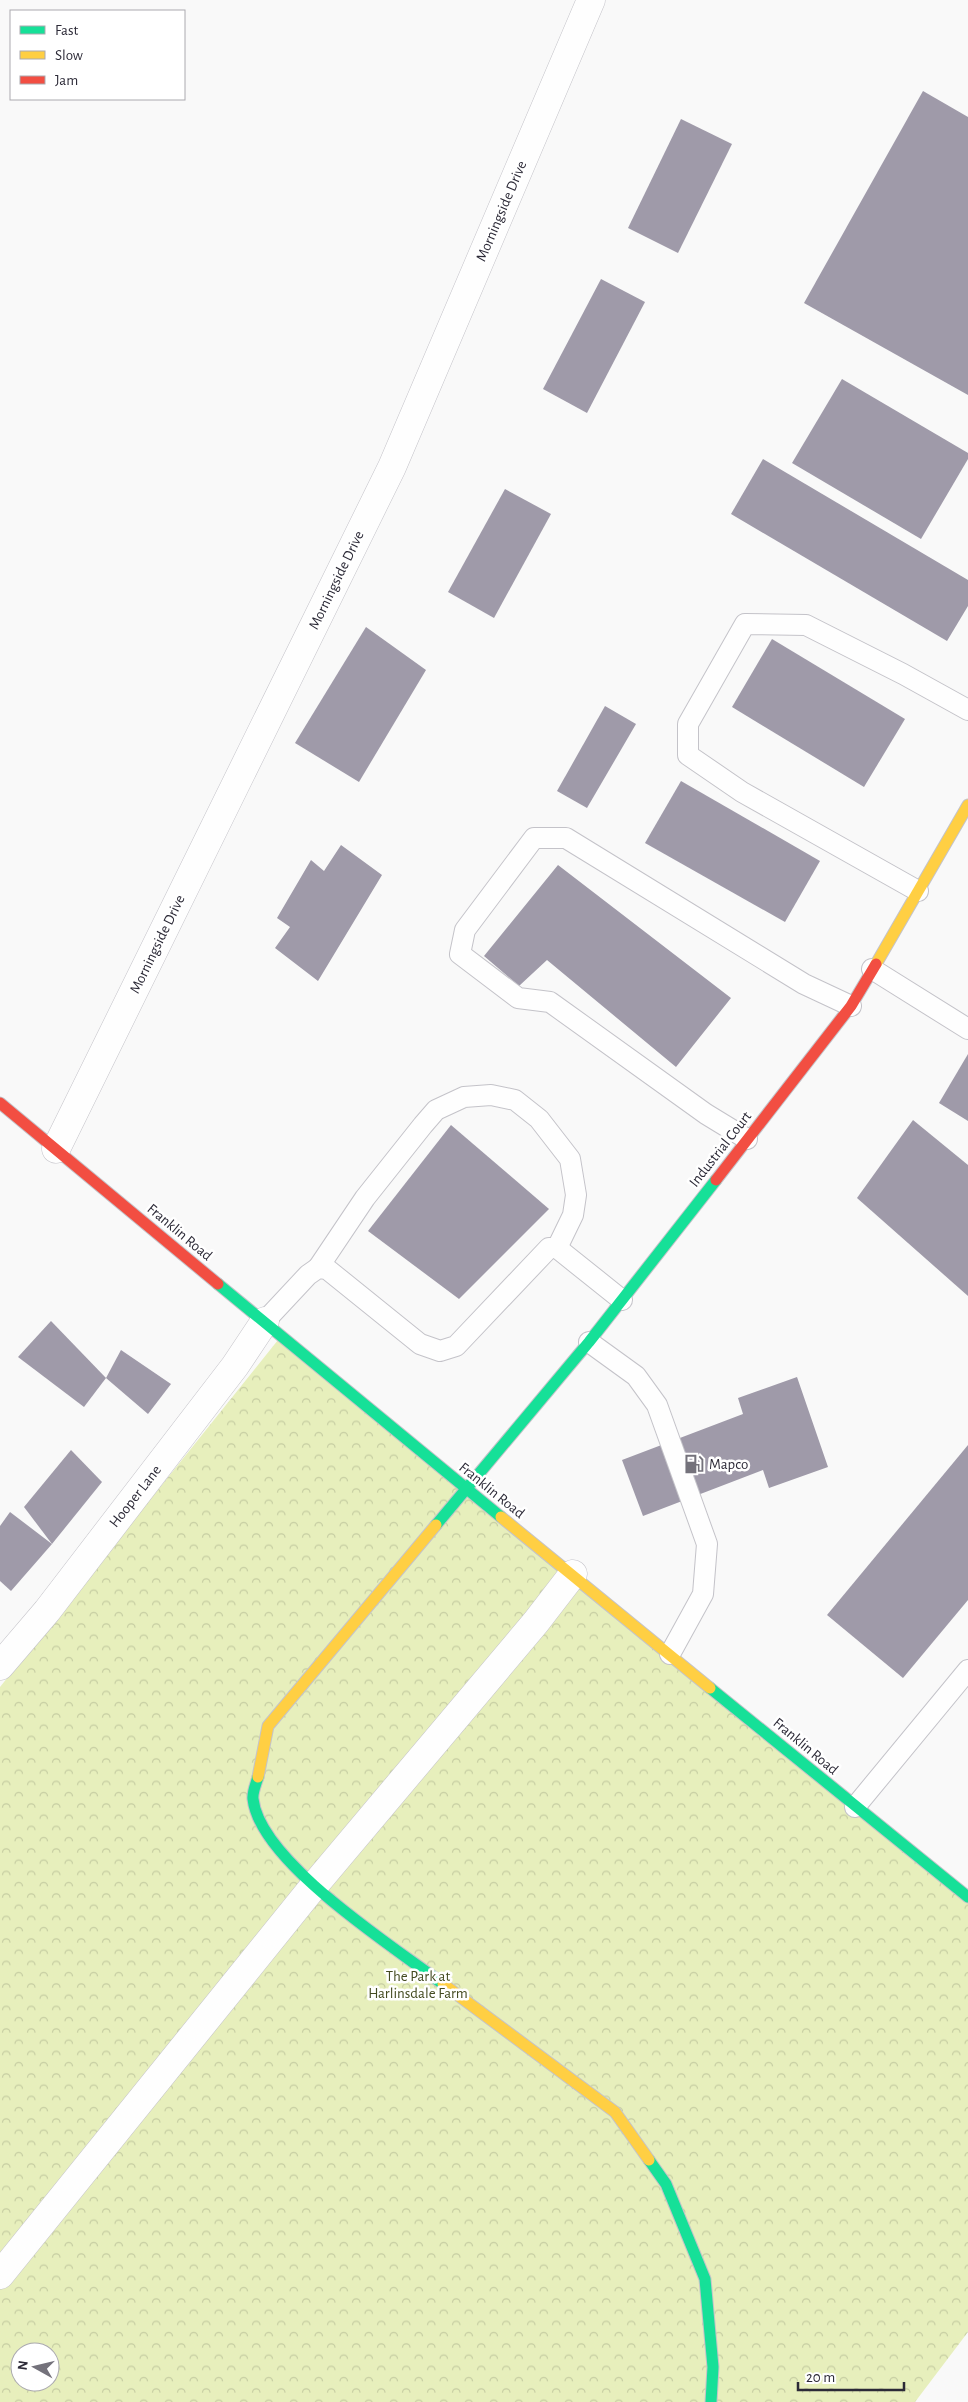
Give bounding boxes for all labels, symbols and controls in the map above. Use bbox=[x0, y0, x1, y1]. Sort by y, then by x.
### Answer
legend bbox=[10, 10, 185, 100]
text: Fast bbox=[55, 23, 79, 38]
text: Slow bbox=[55, 48, 83, 63]
text: Jam bbox=[55, 73, 78, 88]
street label: Morningside Drive bbox=[474, 159, 529, 264]
street label: Morningside Drive bbox=[306, 529, 367, 632]
street label: Morningside Drive bbox=[127, 893, 188, 996]
street label: Industrial Court bbox=[686, 1109, 754, 1190]
street label: Franklin Road bbox=[144, 1201, 215, 1264]
fuel station icon: Mapco bbox=[683, 1453, 705, 1475]
place label: Mapco bbox=[709, 1457, 748, 1472]
street label: Franklin Road bbox=[456, 1460, 527, 1521]
street label: Hooper Lane bbox=[107, 1462, 164, 1530]
street label: Franklin Road bbox=[770, 1715, 841, 1778]
park label: The Park at Harlinsdale Farm bbox=[368, 1969, 468, 2001]
north arrow bbox=[10, 2342, 60, 2392]
text: N bbox=[16, 2360, 31, 2371]
scale bar bbox=[798, 2360, 904, 2392]
text: 20 m bbox=[806, 2370, 835, 2385]

